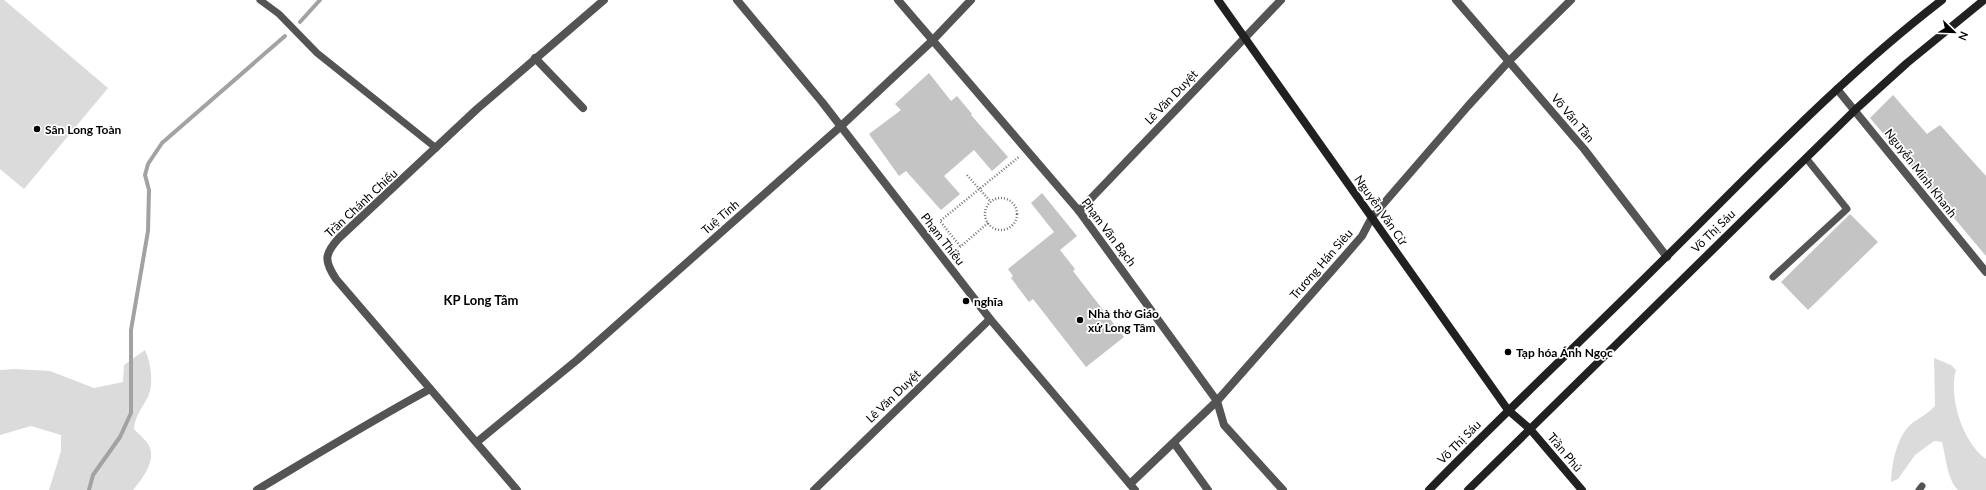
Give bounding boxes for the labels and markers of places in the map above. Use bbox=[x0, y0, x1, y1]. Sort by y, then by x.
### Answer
place label: Sân Long Toàn bbox=[45, 122, 121, 137]
marker: Sân Long Toàn bbox=[32, 124, 42, 134]
place label: nghĩa bbox=[974, 294, 1003, 309]
marker: nghĩa bbox=[961, 296, 971, 306]
place label: Nhà thờ Giáo xứ Long Tâm bbox=[1088, 306, 1159, 335]
marker: Nhà thờ Giáo xứ Long Tâm bbox=[1075, 315, 1085, 325]
place label: Tạp hóa Ánh Ngọc bbox=[1516, 345, 1613, 360]
marker: Tạp hóa Ánh Ngọc bbox=[1503, 347, 1513, 357]

